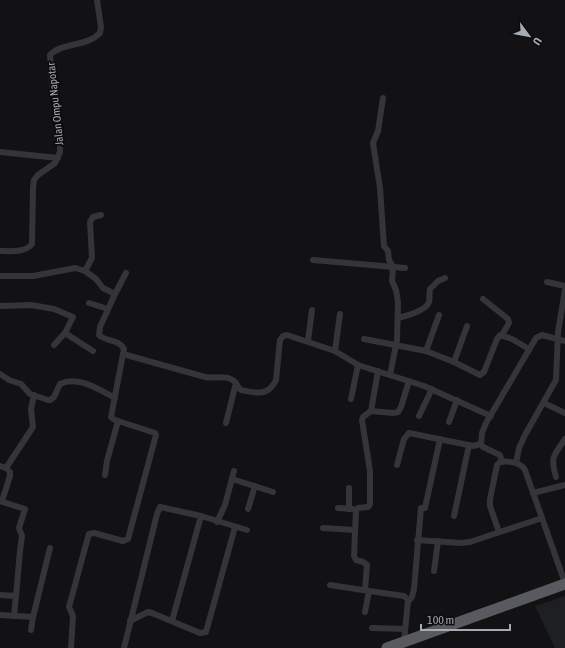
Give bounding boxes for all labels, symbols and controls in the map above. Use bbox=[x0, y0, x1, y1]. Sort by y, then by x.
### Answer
north arrow bbox=[509, 16, 549, 56]
text: U bbox=[531, 35, 544, 47]
street label: Jalan Ompu Napotar bbox=[45, 61, 65, 146]
scale bar bbox=[421, 606, 510, 632]
text: 100 m bbox=[427, 613, 454, 627]

